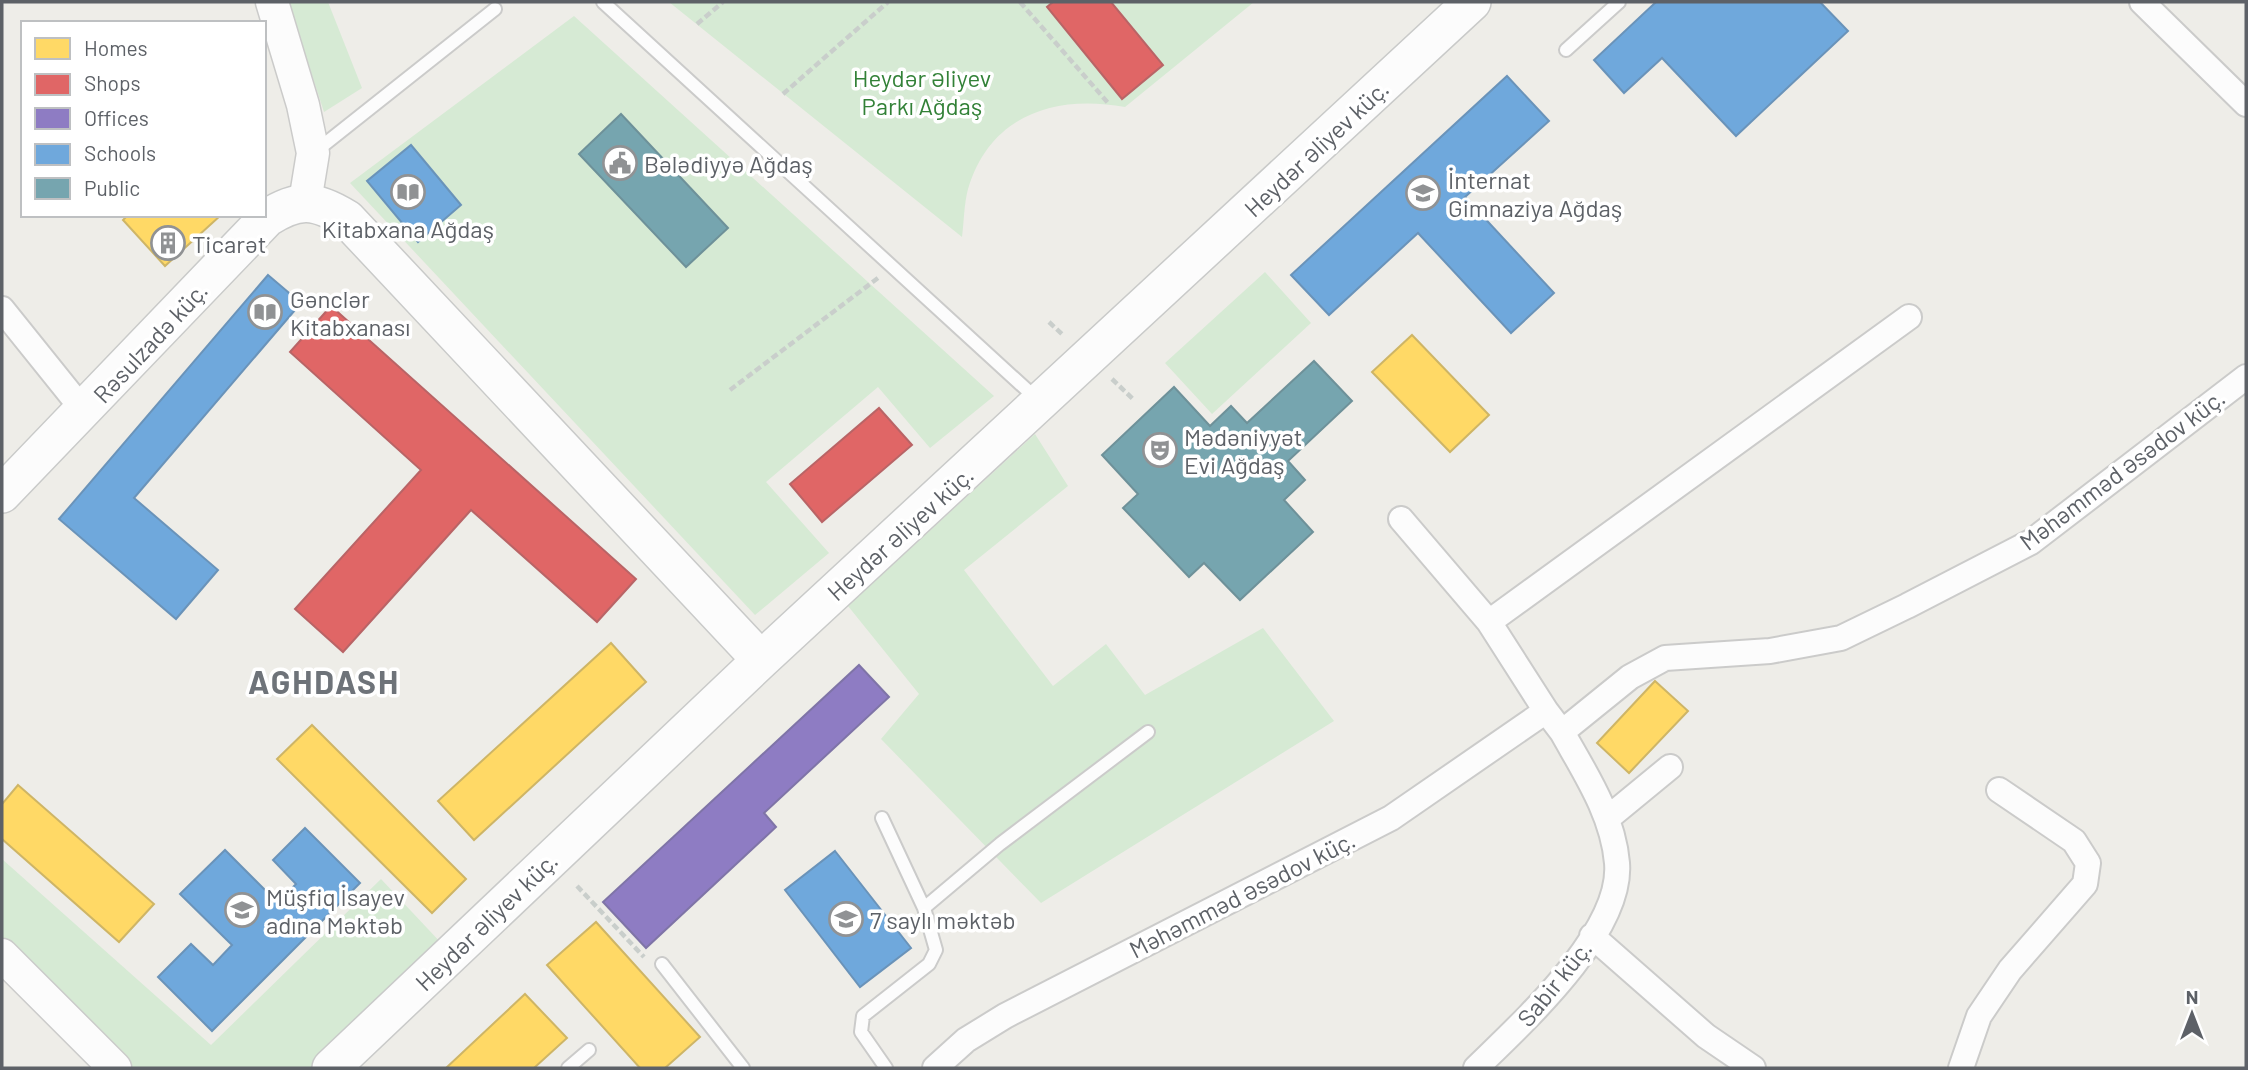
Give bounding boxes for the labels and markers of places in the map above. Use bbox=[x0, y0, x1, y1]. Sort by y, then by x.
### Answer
public building icon: Bələdiyyə Ağdaş bbox=[601, 144, 639, 182]
place label: Bələdiyyə Ağdaş bbox=[644, 149, 813, 178]
place label: İnternat Gimnaziya Ağdaş bbox=[1448, 165, 1622, 222]
library icon: Kitabxana Ağdaş bbox=[389, 173, 427, 211]
school or university icon: İnternat Gimnaziya Ağdaş bbox=[1404, 174, 1442, 212]
place label: Kitabxana Ağdaş bbox=[322, 214, 494, 243]
building icon: Ticarət bbox=[149, 224, 187, 262]
place label: Ticarət bbox=[192, 229, 266, 258]
place label: Gənclər Kitabxanası bbox=[290, 284, 410, 341]
library icon: Gənclər Kitabxanası bbox=[246, 293, 284, 331]
place label: Mədəniyyət Evi Ağdaş bbox=[1184, 422, 1303, 479]
theatre icon: Mədəniyyət Evi Ağdaş bbox=[1141, 431, 1179, 469]
place label: Müşfiq İsayev adına Məktəb bbox=[266, 882, 405, 939]
school or university icon: Müşfiq İsayev adına Məktəb bbox=[223, 891, 261, 929]
school or university icon: 7 saylı məktəb bbox=[827, 900, 865, 938]
place label: 7 saylı məktəb bbox=[870, 905, 1016, 934]

